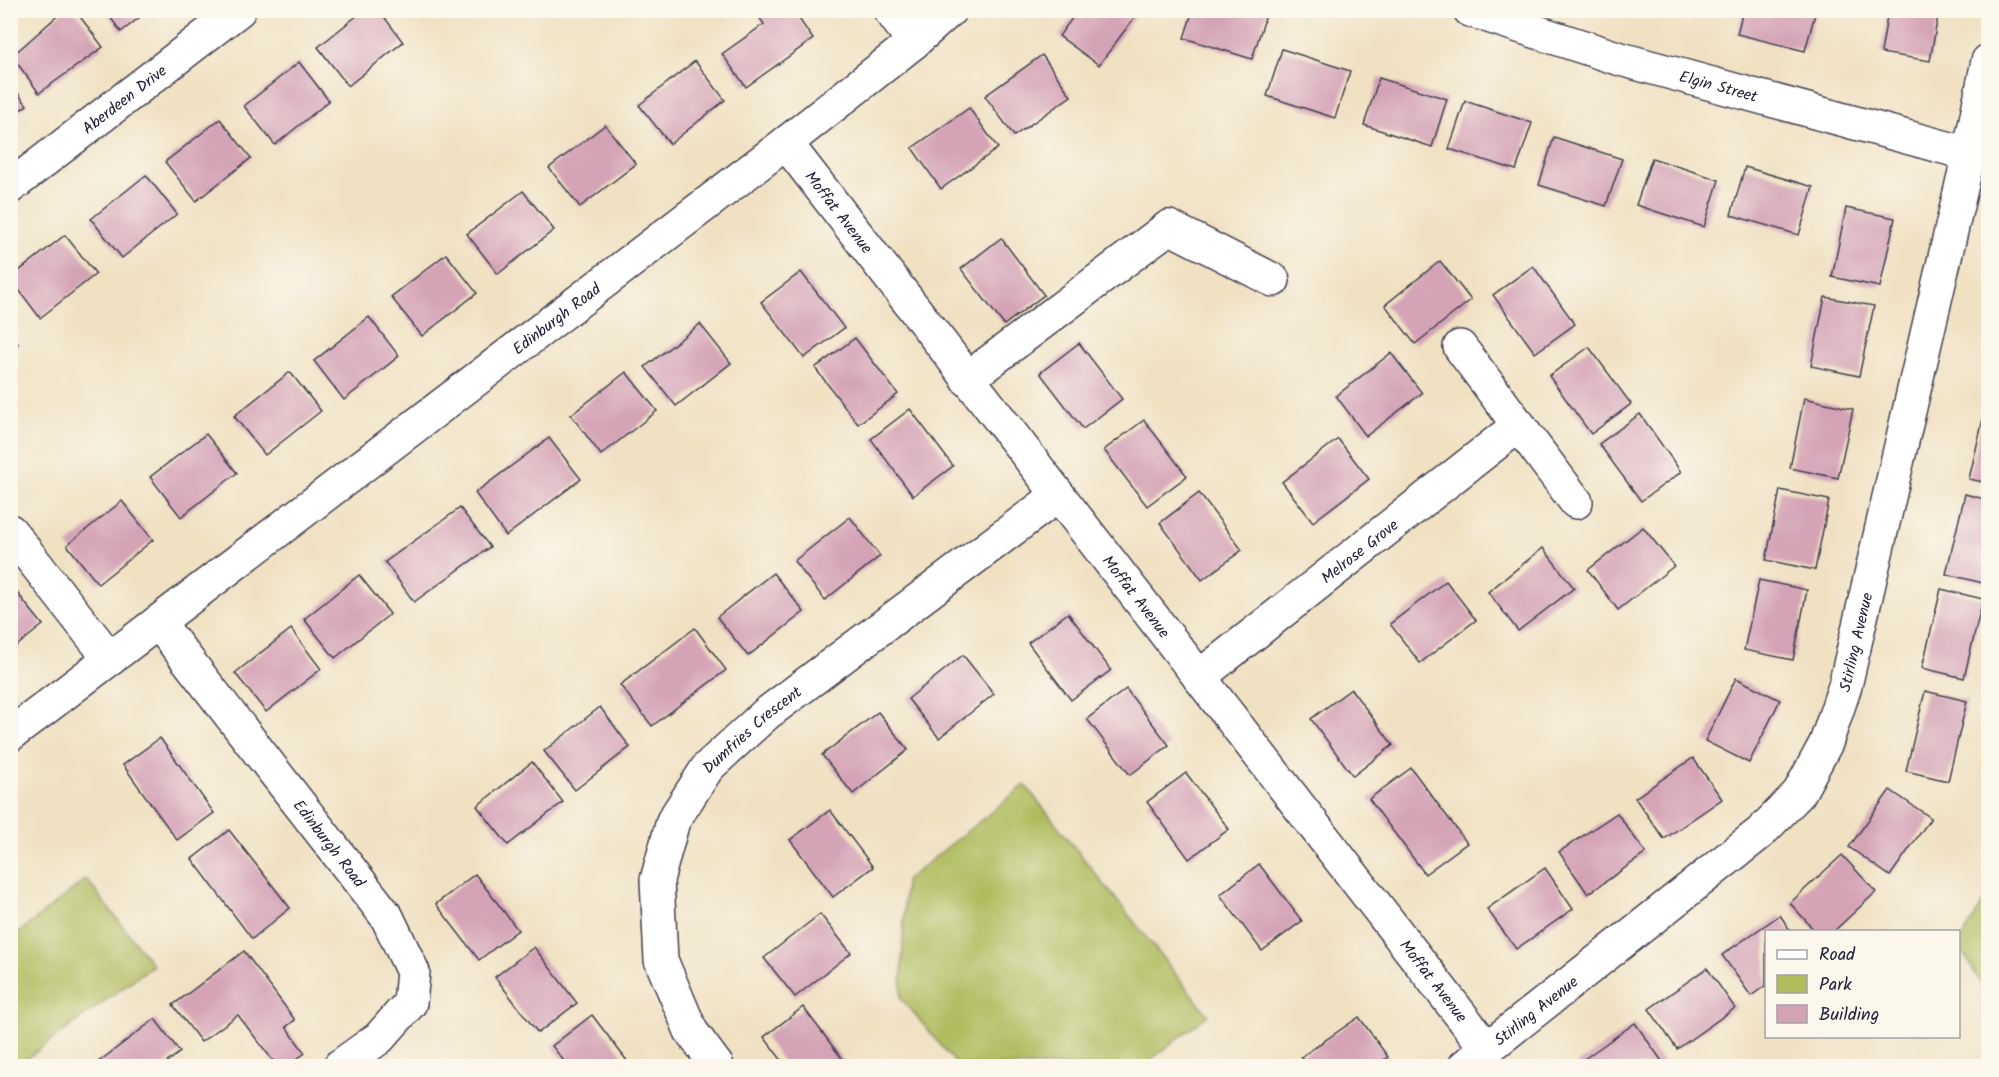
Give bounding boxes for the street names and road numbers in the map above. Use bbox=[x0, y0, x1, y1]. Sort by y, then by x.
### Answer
street label: Aberdeen Drive bbox=[77, 59, 173, 141]
street label: Elgin Street bbox=[1676, 65, 1761, 110]
street label: Moffat Avenue bbox=[798, 166, 878, 260]
street label: Edinburgh Road bbox=[507, 277, 608, 362]
street label: Melrose Grove bbox=[1316, 513, 1404, 591]
street label: Moffat Avenue bbox=[1095, 550, 1176, 644]
street label: Stirling Avenue bbox=[1833, 590, 1880, 695]
street label: Dumfries Crescent bbox=[697, 680, 808, 780]
street label: Edinburgh Road bbox=[286, 795, 371, 894]
street label: Moffat Avenue bbox=[1393, 935, 1473, 1028]
street label: Stirling Avenue bbox=[1489, 970, 1584, 1053]

